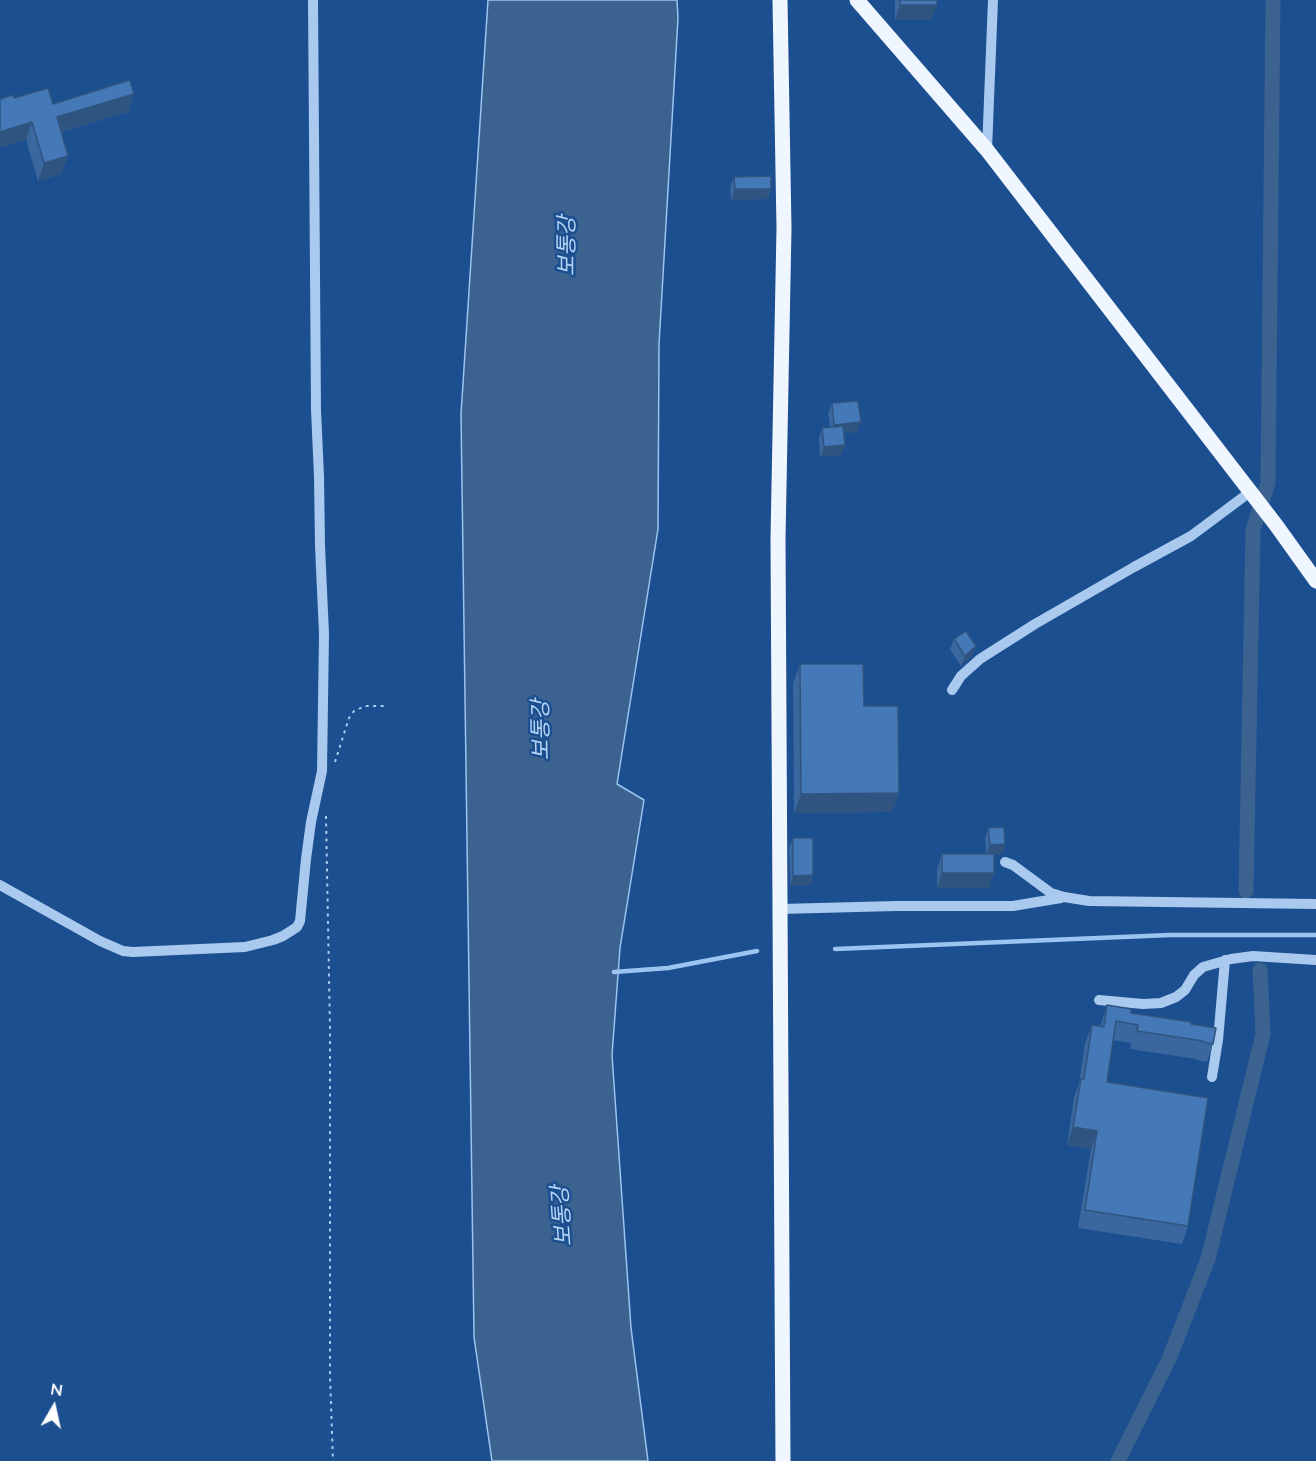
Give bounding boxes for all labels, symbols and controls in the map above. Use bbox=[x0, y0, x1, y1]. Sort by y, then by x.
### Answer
water label: 보통강 bbox=[554, 216, 580, 276]
water label: 보통강 bbox=[527, 699, 555, 761]
water label: 보통강 bbox=[547, 1185, 577, 1247]
north arrow bbox=[24, 1377, 84, 1437]
text: N bbox=[49, 1378, 64, 1399]

